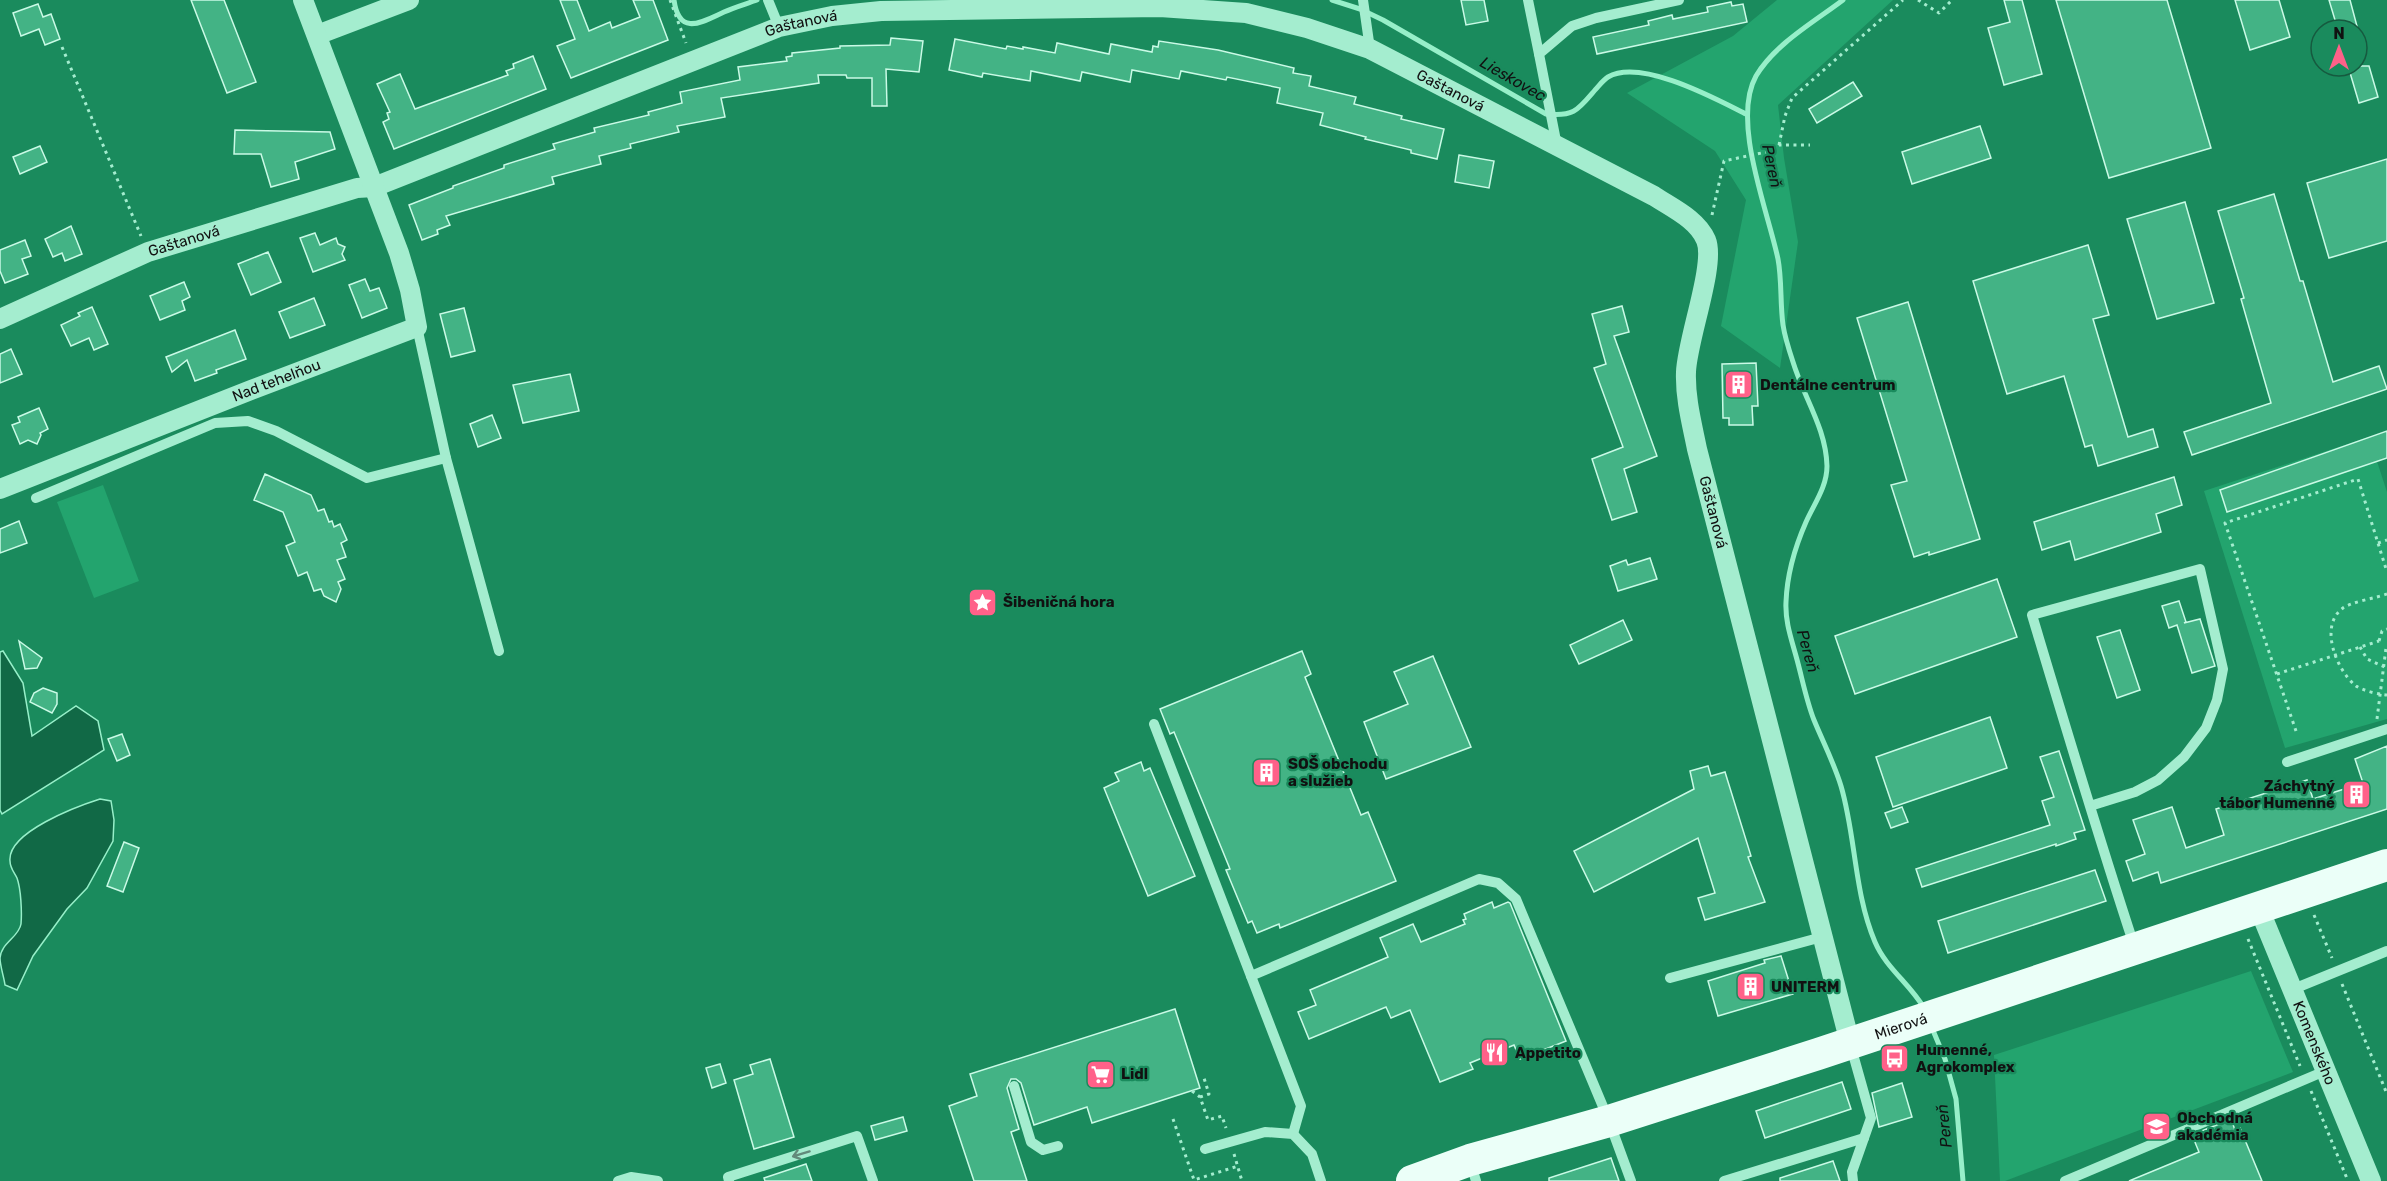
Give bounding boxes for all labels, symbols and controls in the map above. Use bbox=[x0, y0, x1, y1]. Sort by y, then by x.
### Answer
street label: Gaštanová bbox=[762, 7, 838, 41]
north arrow bbox=[2309, 18, 2369, 78]
text: N bbox=[2333, 24, 2345, 43]
water label: Lieskovec bbox=[1477, 53, 1549, 106]
street label: Gaštanová bbox=[1413, 66, 1487, 116]
water label: Pereň bbox=[1758, 143, 1786, 189]
street label: Gaštanová bbox=[146, 222, 222, 260]
street label: Nad tehelňou bbox=[230, 355, 323, 406]
building icon: Dentálne centrum bbox=[1723, 369, 1755, 401]
place label: Dentálne centrum bbox=[1760, 376, 1896, 394]
street label: Gaštanová bbox=[1695, 474, 1731, 550]
place icon: Šibeničná hora bbox=[966, 586, 998, 618]
place label: Šibeničná hora bbox=[1003, 593, 1115, 611]
water label: Pereň bbox=[1793, 627, 1823, 675]
place label: SOŠ obchodu a služieb bbox=[1288, 755, 1387, 790]
building icon: SOŠ obchodu a služieb bbox=[1251, 757, 1283, 789]
place label: Záchytný tábor Humenné bbox=[2219, 777, 2335, 812]
building icon: Záchytný tábor Humenné bbox=[2340, 779, 2372, 811]
building icon: UNITERM bbox=[1734, 971, 1766, 1003]
place label: UNITERM bbox=[1771, 978, 1839, 996]
street label: Komenského bbox=[2289, 998, 2340, 1088]
street label: Mierová bbox=[1872, 1009, 1930, 1044]
restaurant icon: Appetito bbox=[1478, 1037, 1510, 1069]
place label: Humenné, Agrokomplex bbox=[1916, 1041, 2015, 1076]
bus stop icon: Humenné, Agrokomplex bbox=[1879, 1043, 1911, 1075]
place label: Appetito bbox=[1515, 1044, 1581, 1062]
supermarket icon: Lidl bbox=[1084, 1058, 1116, 1090]
place label: Lidl bbox=[1121, 1065, 1148, 1083]
water label: Pereň bbox=[1932, 1103, 1956, 1149]
place label: Obchodná akadémia bbox=[2177, 1109, 2253, 1144]
school or university icon: Obchodná akadémia bbox=[2140, 1111, 2172, 1143]
one-way arrow bbox=[792, 1149, 811, 1160]

